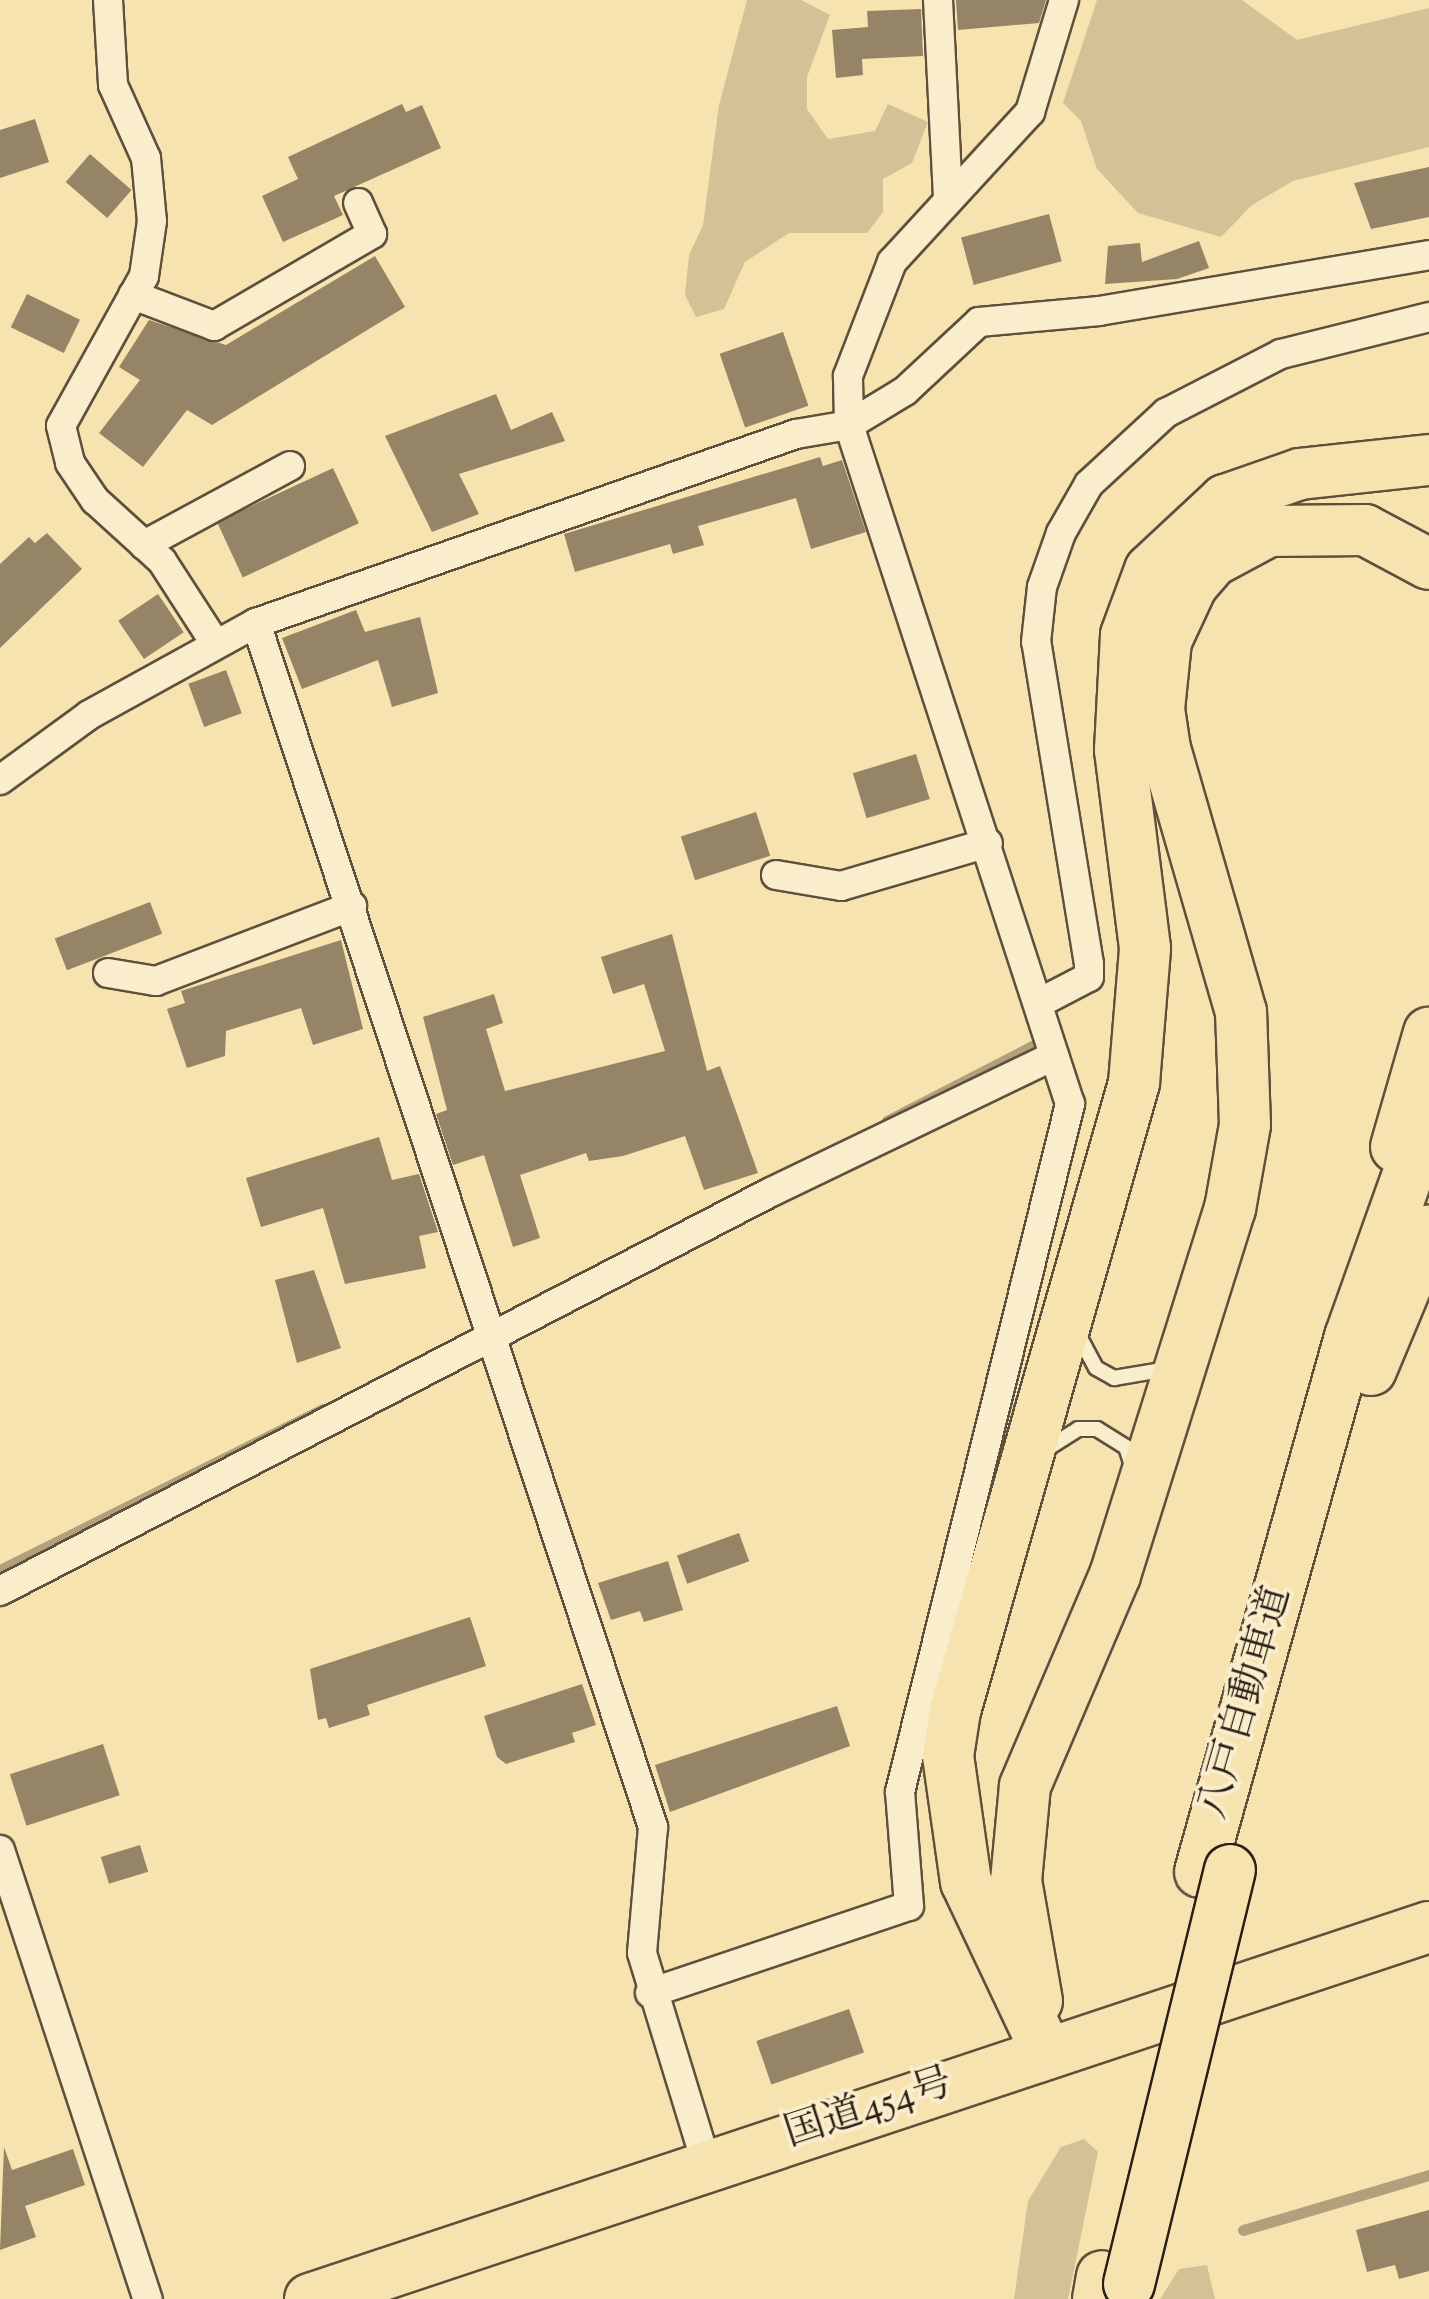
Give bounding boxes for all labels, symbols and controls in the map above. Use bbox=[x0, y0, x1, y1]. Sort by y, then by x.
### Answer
street label: 八戸自動車道 bbox=[1191, 1581, 1303, 1825]
street label: 国道454号 bbox=[779, 2060, 959, 2160]

